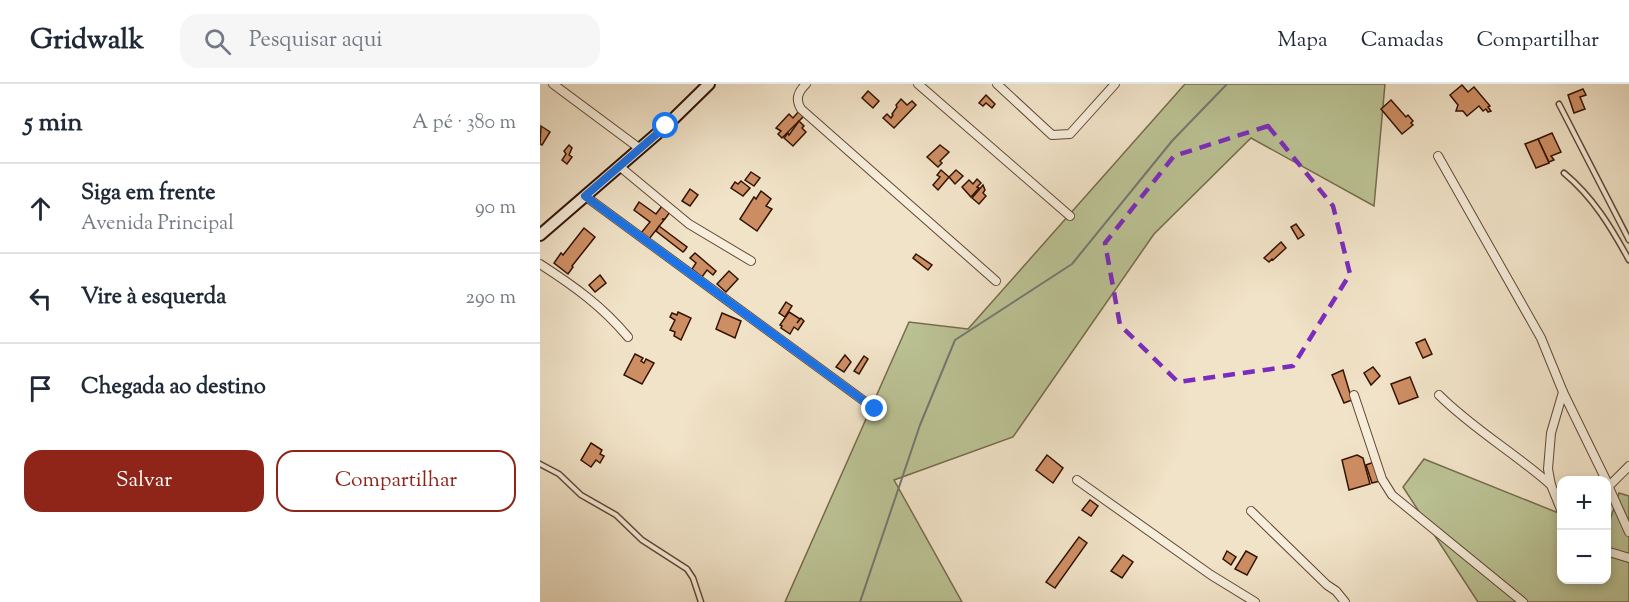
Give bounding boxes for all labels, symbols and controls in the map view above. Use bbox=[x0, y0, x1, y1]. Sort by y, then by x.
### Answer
search box bbox=[180, 14, 600, 68]
text: Gridwalk bbox=[30, 21, 144, 61]
icon: search bbox=[201, 25, 234, 58]
text: Pesquisar aqui bbox=[249, 25, 383, 57]
text: Mapa bbox=[1278, 26, 1328, 56]
text: Camadas bbox=[1361, 26, 1444, 56]
text: Compartilhar bbox=[1477, 26, 1599, 56]
text: 5 min bbox=[24, 105, 83, 142]
text: A pé · 380 m bbox=[412, 109, 516, 138]
route start bbox=[652, 112, 678, 138]
text: Siga em frente bbox=[81, 178, 216, 210]
icon: ahead bbox=[24, 192, 57, 225]
text: 90 m bbox=[475, 194, 516, 223]
text: Avenida Principal bbox=[81, 210, 234, 239]
icon: left bbox=[24, 282, 57, 315]
text: Vire à esquerda bbox=[81, 282, 226, 314]
text: 290 m bbox=[466, 284, 516, 313]
icon: arrive bbox=[24, 372, 57, 405]
text: Chegada ao destino bbox=[81, 372, 266, 404]
route end bbox=[861, 395, 887, 421]
button: Salvar bbox=[24, 450, 264, 512]
button: Compartilhar bbox=[276, 450, 516, 512]
map controls bbox=[1557, 476, 1611, 584]
button: + bbox=[1557, 476, 1611, 530]
button: − bbox=[1557, 530, 1611, 584]

